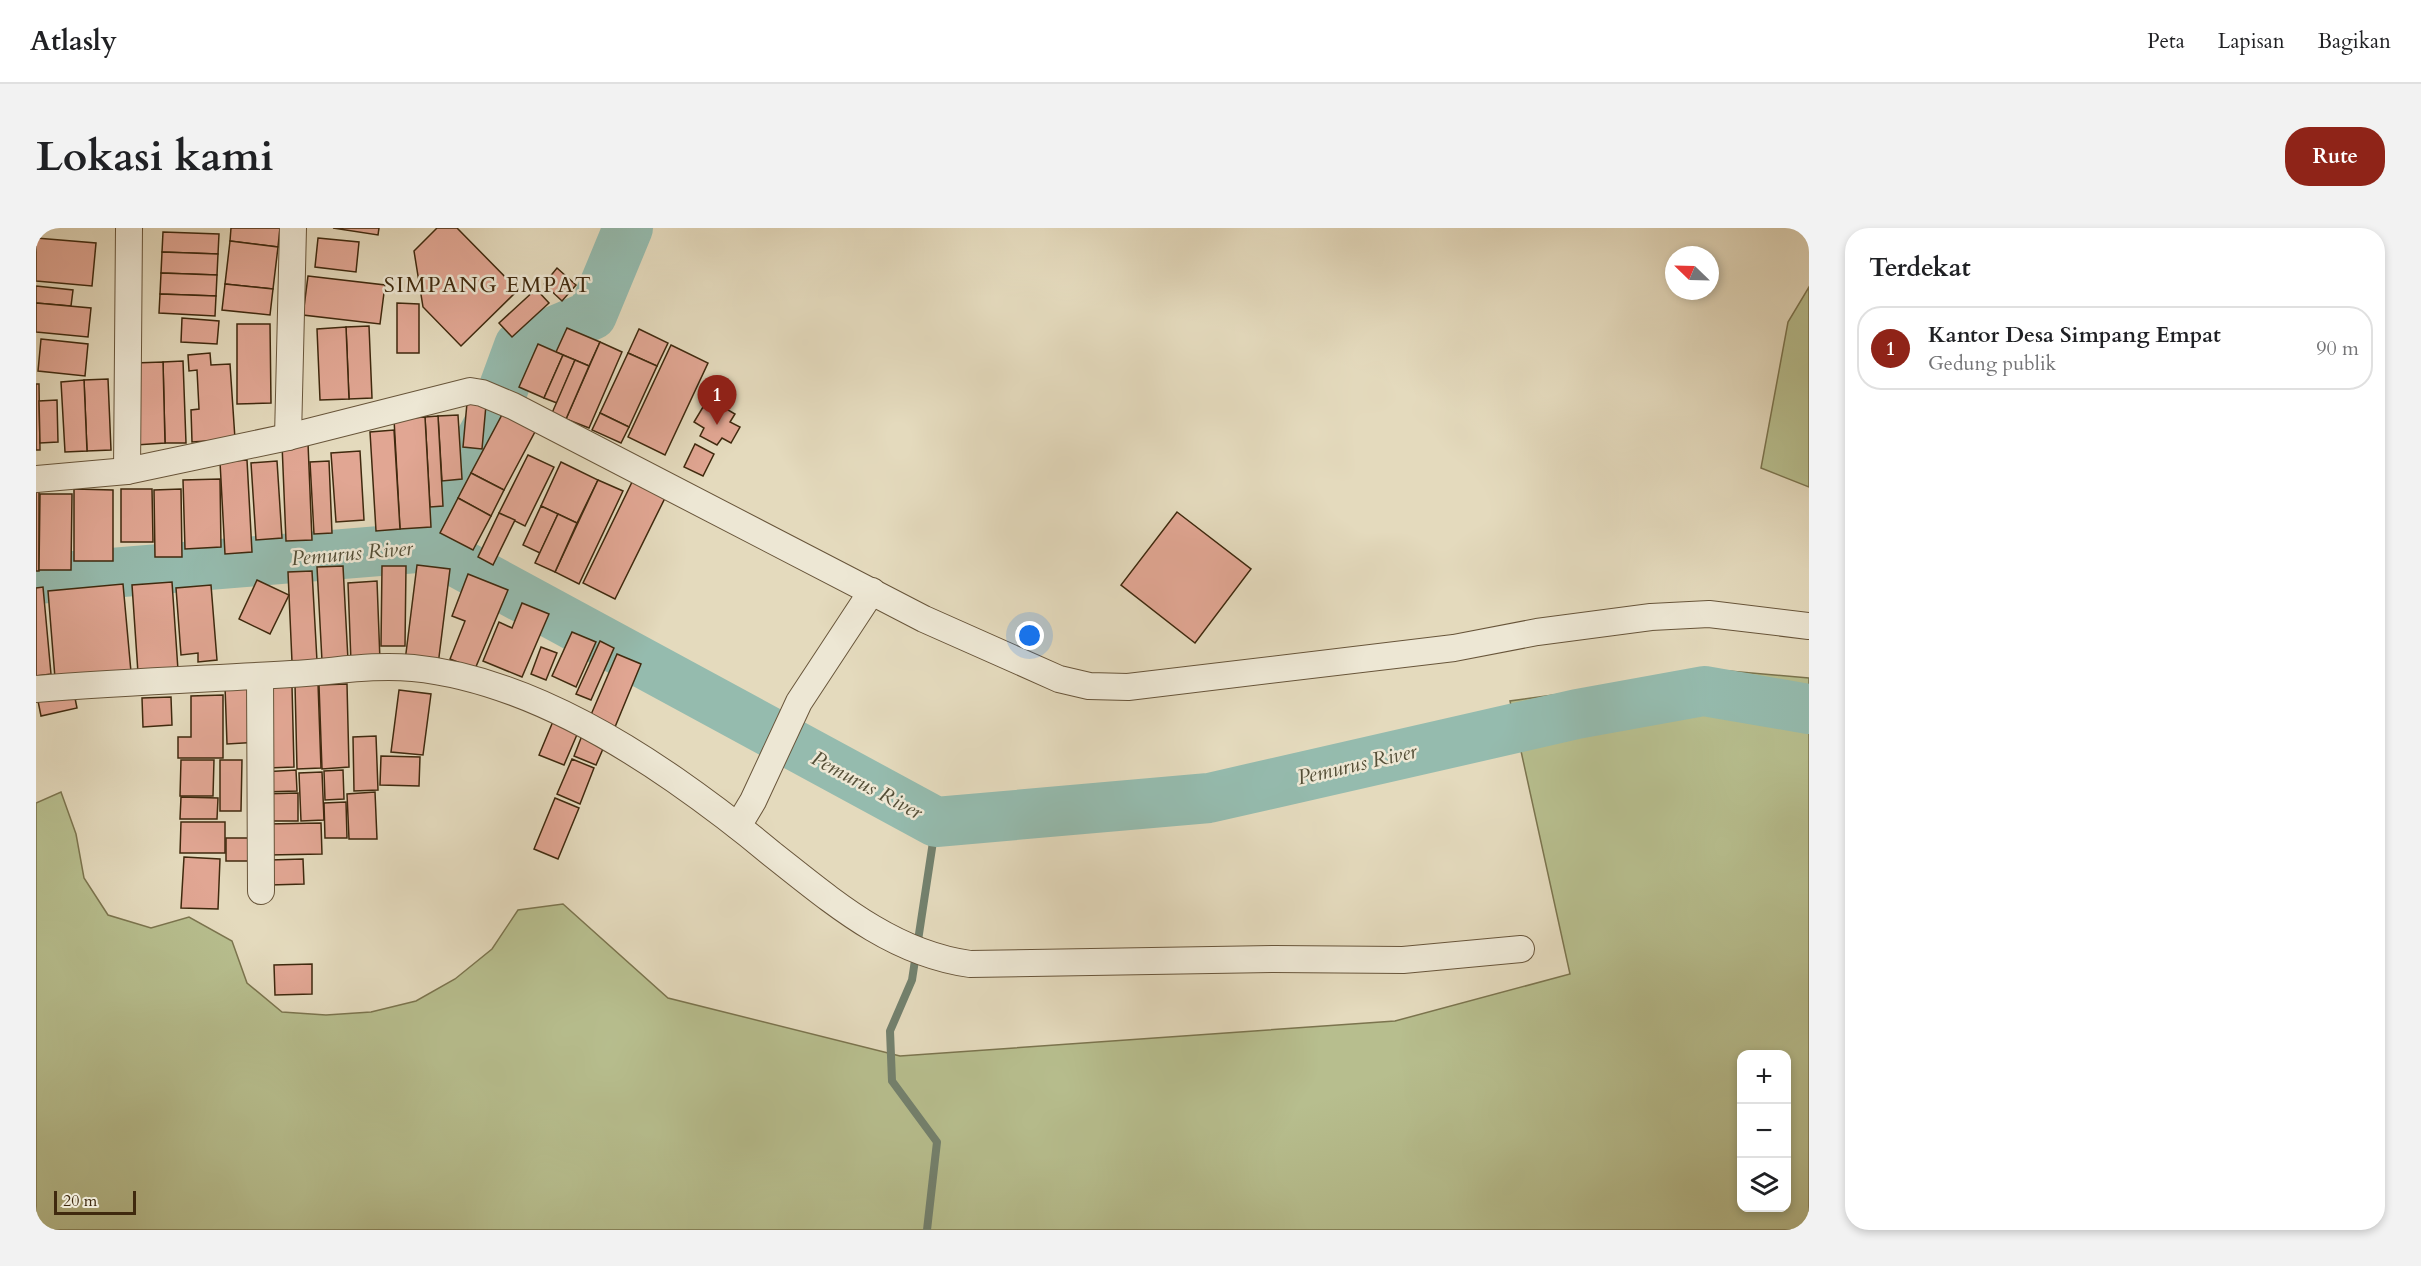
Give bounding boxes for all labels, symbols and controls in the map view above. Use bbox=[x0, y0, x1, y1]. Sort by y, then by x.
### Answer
text: Atlasly bbox=[30, 22, 117, 60]
text: Peta bbox=[2147, 27, 2185, 56]
text: Lapisan bbox=[2218, 27, 2285, 56]
text: Bagikan bbox=[2318, 27, 2391, 56]
button: Rute bbox=[2285, 127, 2385, 186]
text: Lokasi kami bbox=[36, 128, 274, 185]
north arrow bbox=[1665, 246, 1719, 300]
text: Terdekat bbox=[1869, 250, 1971, 285]
district label: SIMPANG EMPAT bbox=[384, 270, 592, 300]
text: Kantor Desa Simpang Empat bbox=[1928, 320, 2221, 350]
text: 1 bbox=[1885, 335, 1896, 362]
text: 90 m bbox=[2316, 335, 2359, 362]
text: Gedung publik bbox=[1928, 350, 2056, 377]
pin: 1 bbox=[698, 376, 736, 425]
water label: Pemurus River bbox=[290, 534, 415, 573]
your location bbox=[1015, 621, 1044, 650]
water label: Pemurus River bbox=[1294, 736, 1421, 792]
water label: Pemurus River bbox=[806, 744, 928, 827]
map controls bbox=[1737, 1050, 1791, 1212]
button: + bbox=[1737, 1050, 1791, 1104]
button: − bbox=[1737, 1104, 1791, 1158]
button: layers bbox=[1737, 1158, 1791, 1212]
scale bar bbox=[54, 1188, 136, 1216]
text: 20 m bbox=[63, 1190, 97, 1212]

